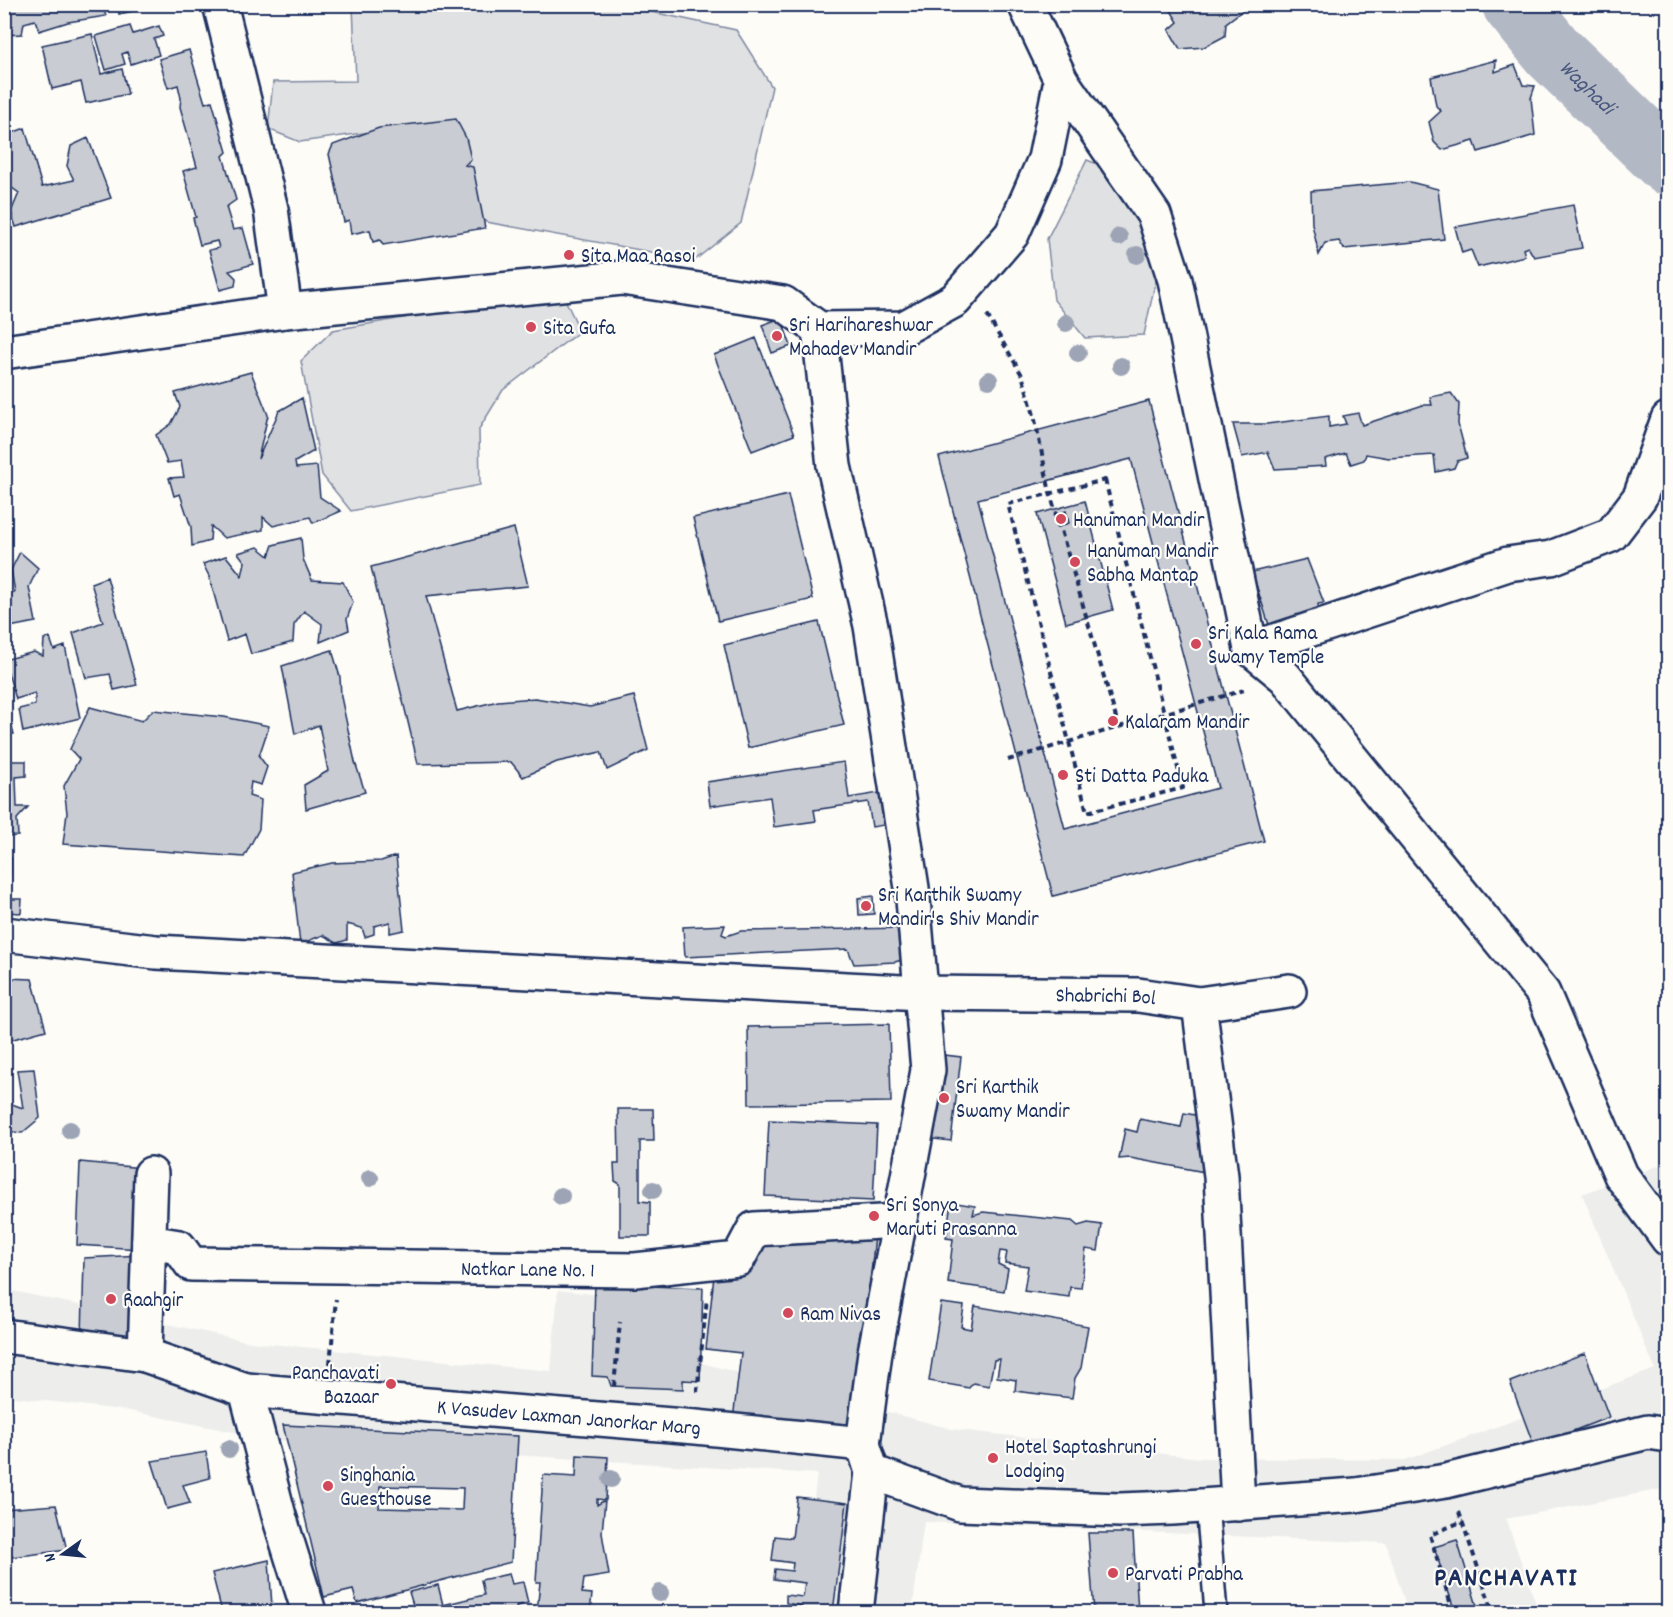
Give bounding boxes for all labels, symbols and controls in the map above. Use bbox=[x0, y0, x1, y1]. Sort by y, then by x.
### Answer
water label: Waghadi bbox=[1551, 54, 1623, 125]
place label: Sita Maa Rasoi bbox=[581, 243, 696, 273]
marker: Sita Maa Rasoi bbox=[562, 248, 576, 262]
place label: Sri Harihareshwar Mahadev Mandir bbox=[789, 312, 933, 366]
place label: Sita Gufa bbox=[543, 315, 617, 345]
marker: Sita Gufa bbox=[524, 320, 538, 334]
marker: Sri Harihareshwar Mahadev Mandir bbox=[770, 329, 784, 343]
place label: Hanuman Mandir bbox=[1073, 507, 1205, 537]
marker: Hanuman Mandir bbox=[1054, 512, 1068, 526]
place label: Hanuman Mandir Sabha Mantap bbox=[1087, 538, 1219, 592]
marker: Hanuman Mandir Sabha Mantap bbox=[1068, 555, 1082, 569]
place label: Sri Kala Rama Swamy Temple bbox=[1208, 620, 1324, 674]
marker: Sri Kala Rama Swamy Temple bbox=[1189, 637, 1203, 651]
place label: Kalaram Mandir bbox=[1125, 709, 1250, 739]
marker: Kalaram Mandir bbox=[1106, 714, 1120, 728]
place label: Sti Datta Paduka bbox=[1075, 763, 1209, 793]
marker: Sti Datta Paduka bbox=[1056, 768, 1070, 782]
place label: Sri Karthik Swamy Mandir's Shiv Mandir bbox=[878, 882, 1039, 936]
marker: Sri Karthik Swamy Mandir's Shiv Mandir bbox=[859, 899, 873, 913]
street label: Shabrichi Bol bbox=[1055, 982, 1158, 1015]
place label: Sri Karthik Swamy Mandir bbox=[956, 1074, 1070, 1128]
marker: Sri Karthik Swamy Mandir bbox=[937, 1091, 951, 1105]
place label: Sri Sonya Maruti Prasanna bbox=[886, 1192, 1018, 1246]
marker: Sri Sonya Maruti Prasanna bbox=[867, 1209, 881, 1223]
street label: Natkar Lane No. 1 bbox=[461, 1256, 595, 1287]
place label: Raahgir bbox=[123, 1287, 184, 1317]
marker: Raahgir bbox=[104, 1292, 118, 1306]
place label: Ram Nivas bbox=[800, 1301, 881, 1331]
marker: Ram Nivas bbox=[781, 1306, 795, 1320]
place label: Panchavati Bazaar bbox=[292, 1360, 379, 1414]
marker: Panchavati Bazaar bbox=[384, 1377, 398, 1391]
street label: K Vasudev Laxman Janorkar Marg bbox=[435, 1394, 702, 1445]
place label: Hotel Saptashrungi Lodging bbox=[1005, 1434, 1156, 1488]
marker: Hotel Saptashrungi Lodging bbox=[986, 1451, 1000, 1465]
place label: Singhania Guesthouse bbox=[340, 1462, 432, 1516]
marker: Singhania Guesthouse bbox=[321, 1479, 335, 1493]
north arrow bbox=[33, 1524, 93, 1584]
text: N bbox=[39, 1550, 63, 1564]
district label: PANCHAVATI bbox=[1434, 1560, 1578, 1599]
place label: Parvati Prabha bbox=[1125, 1561, 1244, 1591]
marker: Parvati Prabha bbox=[1106, 1566, 1120, 1580]

